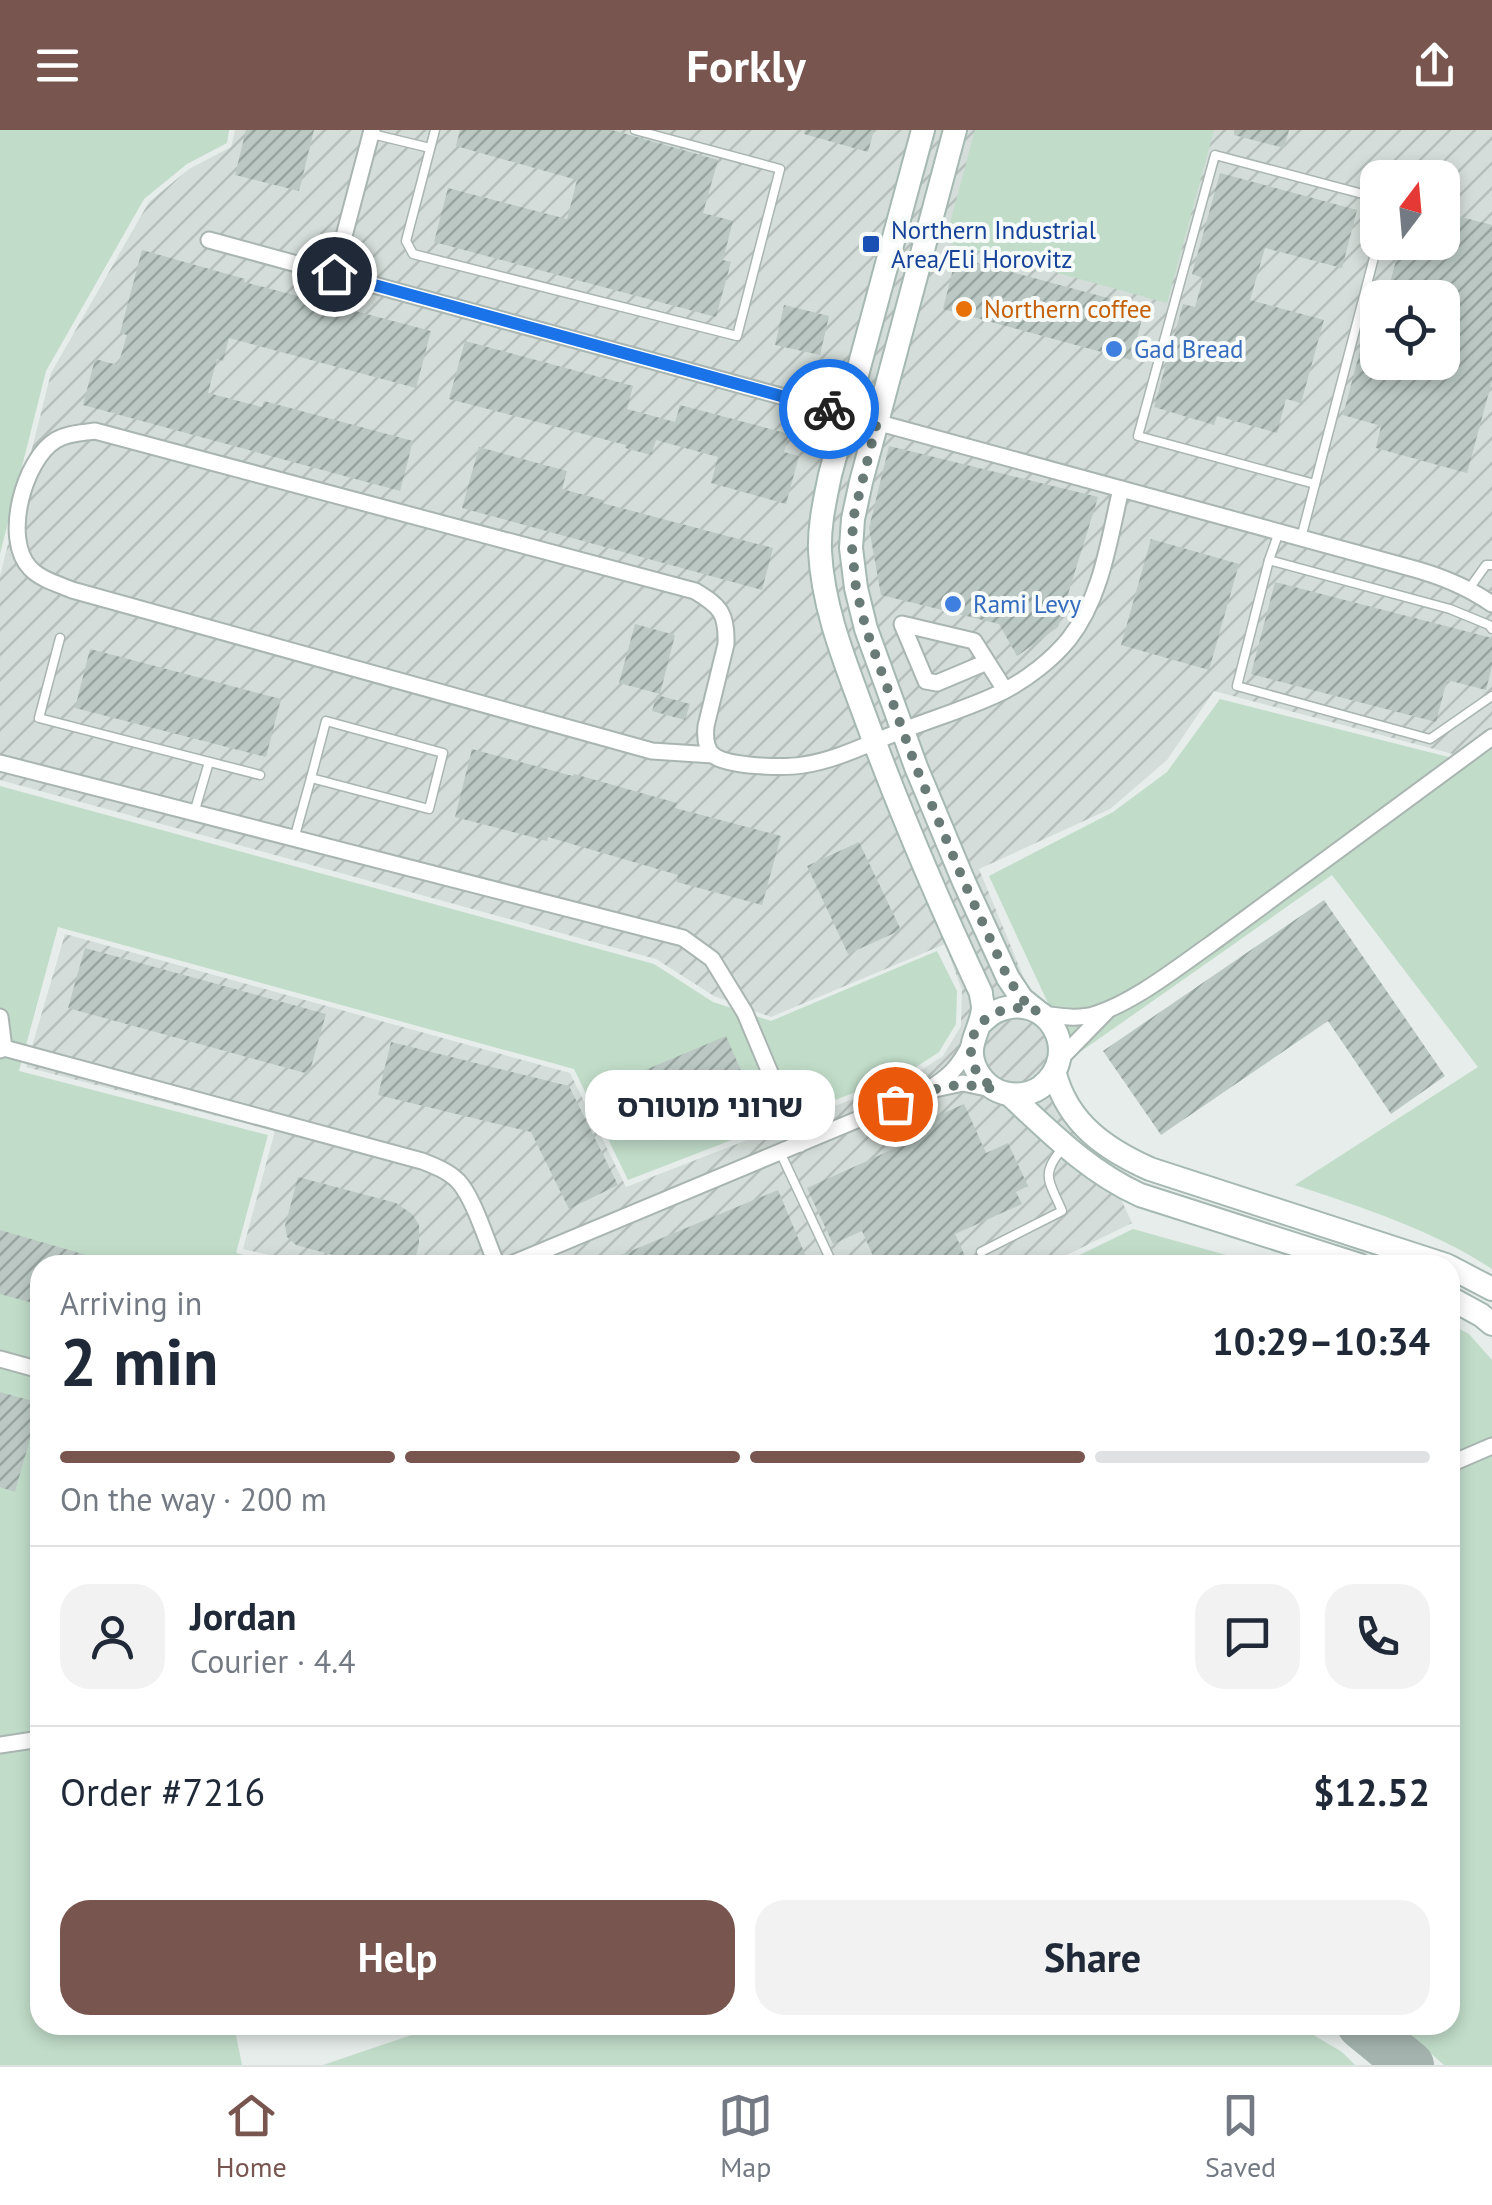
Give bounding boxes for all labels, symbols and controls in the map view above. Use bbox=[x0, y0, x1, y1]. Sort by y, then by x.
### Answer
text: Forkly bbox=[686, 36, 806, 94]
icon: menu bbox=[30, 38, 85, 93]
icon: share bbox=[1407, 38, 1462, 93]
north arrow bbox=[1360, 160, 1460, 260]
map controls bbox=[1360, 160, 1460, 380]
place label: Northern Industrial Area/Eli Horovitz bbox=[891, 214, 1097, 275]
pin bbox=[292, 232, 377, 317]
marker: Northern Industrial Area/Eli Horovitz bbox=[860, 233, 882, 255]
icon: home bbox=[307, 247, 362, 302]
button: locate bbox=[1360, 280, 1460, 380]
place label: Northern coffee bbox=[984, 293, 1152, 325]
marker: Northern coffee bbox=[953, 298, 975, 320]
place label: Gad Bread bbox=[1134, 333, 1243, 365]
marker: Gad Bread bbox=[1103, 338, 1125, 360]
courier bbox=[779, 359, 879, 459]
icon: bike bbox=[802, 382, 857, 437]
place label: Rami Levy bbox=[973, 588, 1082, 620]
marker: Rami Levy bbox=[942, 593, 964, 615]
pin bbox=[853, 1062, 938, 1147]
callout: שרוני מוטורס bbox=[585, 1069, 835, 1139]
icon: bag bbox=[868, 1077, 923, 1132]
text: שרוני מוטורס bbox=[617, 1084, 803, 1126]
text: Arriving in bbox=[60, 1282, 202, 1324]
text: 10:29–10:34 bbox=[1212, 1316, 1430, 1365]
text: 2 min bbox=[60, 1319, 219, 1403]
text: On the way · 200 m bbox=[60, 1478, 327, 1520]
button: person bbox=[60, 1584, 165, 1689]
button: chat bbox=[1195, 1584, 1300, 1689]
button: phone bbox=[1325, 1584, 1430, 1689]
text: Jordan bbox=[190, 1591, 296, 1640]
text: Courier · 4.4 bbox=[190, 1640, 356, 1682]
text: Order #7216 bbox=[60, 1767, 265, 1816]
text: $12.52 bbox=[1313, 1767, 1430, 1816]
button: Help bbox=[60, 1900, 735, 2015]
button: Share bbox=[755, 1900, 1430, 2015]
tab: Home bbox=[216, 2088, 287, 2185]
tab: Map bbox=[718, 2088, 773, 2185]
tab: Saved bbox=[1205, 2088, 1276, 2185]

